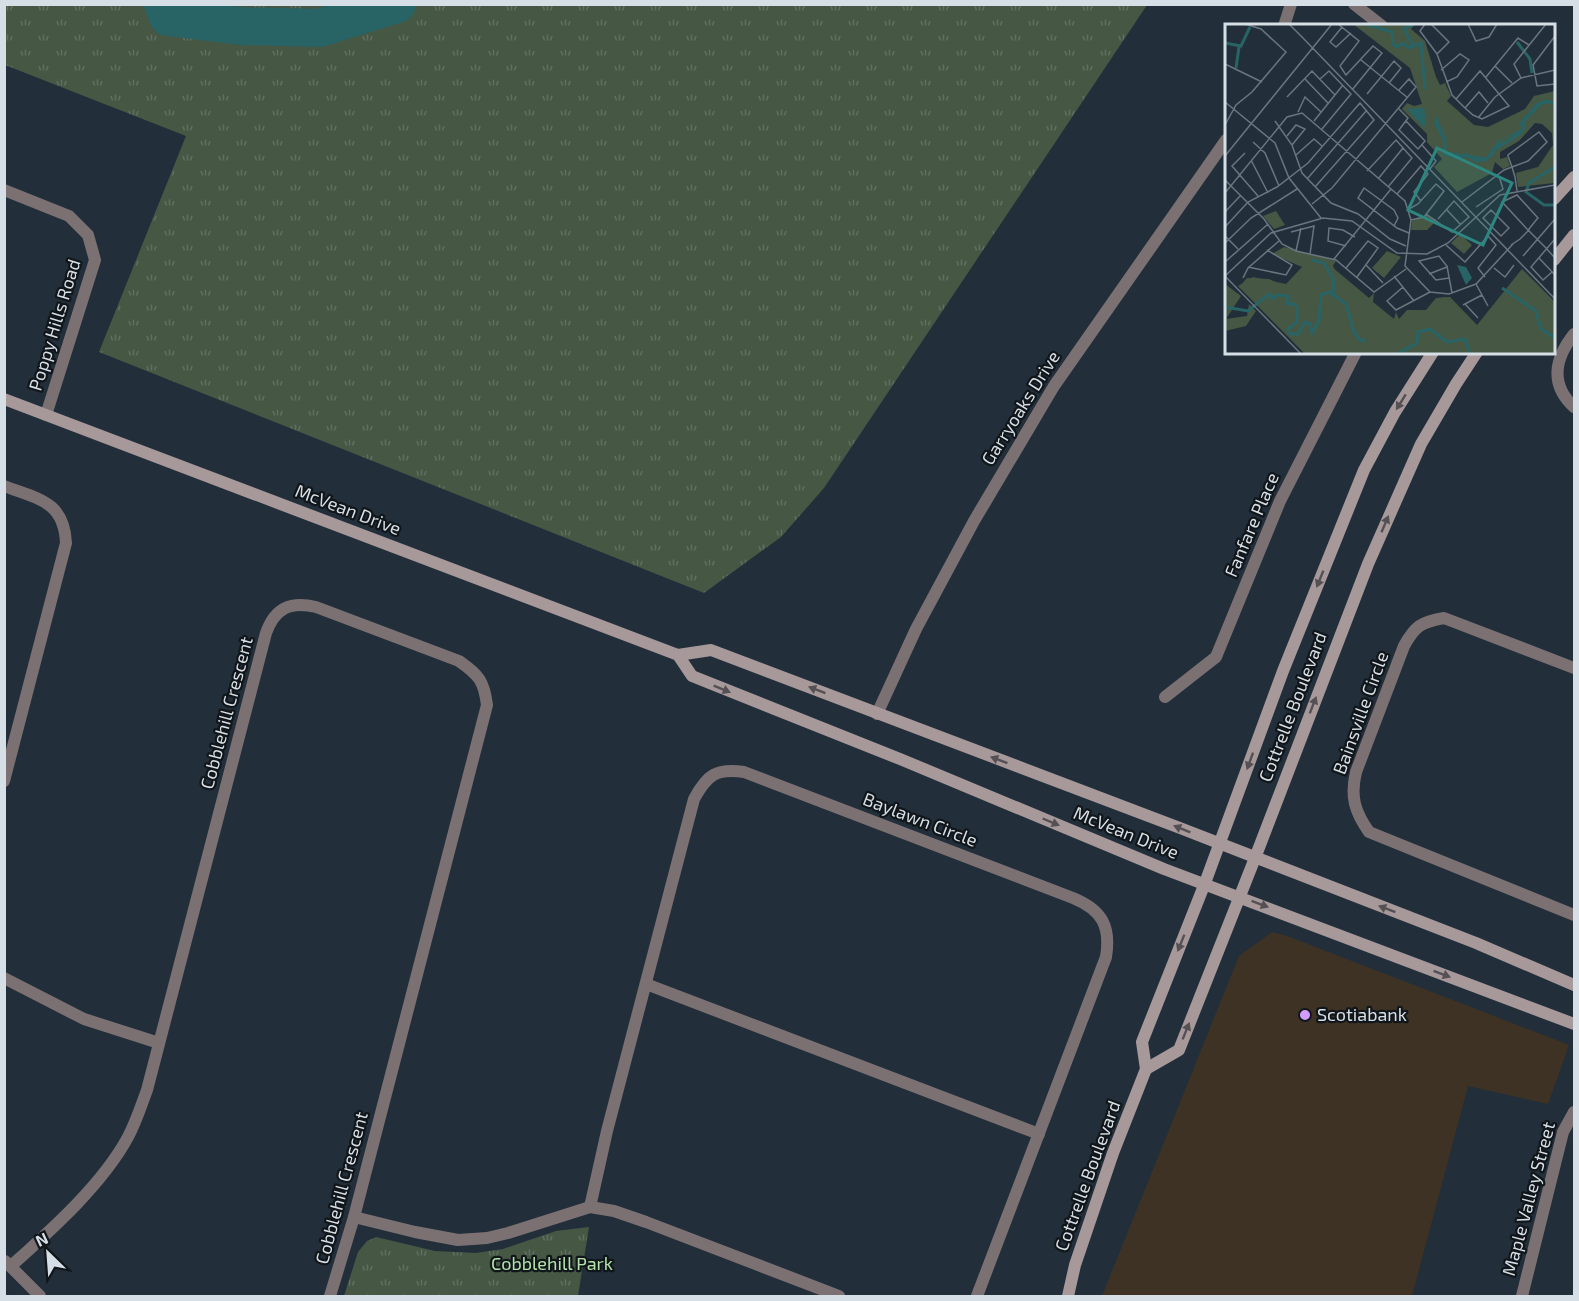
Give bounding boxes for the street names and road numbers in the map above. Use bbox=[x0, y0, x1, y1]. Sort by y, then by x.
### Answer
street label: Poppy Hills Road bbox=[24, 256, 85, 393]
street label: Garryoaks Drive bbox=[976, 346, 1064, 469]
street label: Fanfare Place bbox=[1219, 469, 1283, 580]
street label: McVean Drive bbox=[292, 479, 404, 539]
street label: Cottrelle Boulevard bbox=[1253, 629, 1331, 785]
street label: Cobblehill Crescent bbox=[195, 634, 257, 791]
street label: Bainsville Circle bbox=[1328, 648, 1392, 777]
street label: Baylawn Circle bbox=[860, 787, 981, 851]
street label: McVean Drive bbox=[1071, 801, 1182, 863]
street label: Cottrelle Boulevard bbox=[1050, 1097, 1125, 1254]
street label: Cobblehill Crescent bbox=[310, 1109, 372, 1266]
street label: Maple Valley Street bbox=[1497, 1119, 1559, 1278]

